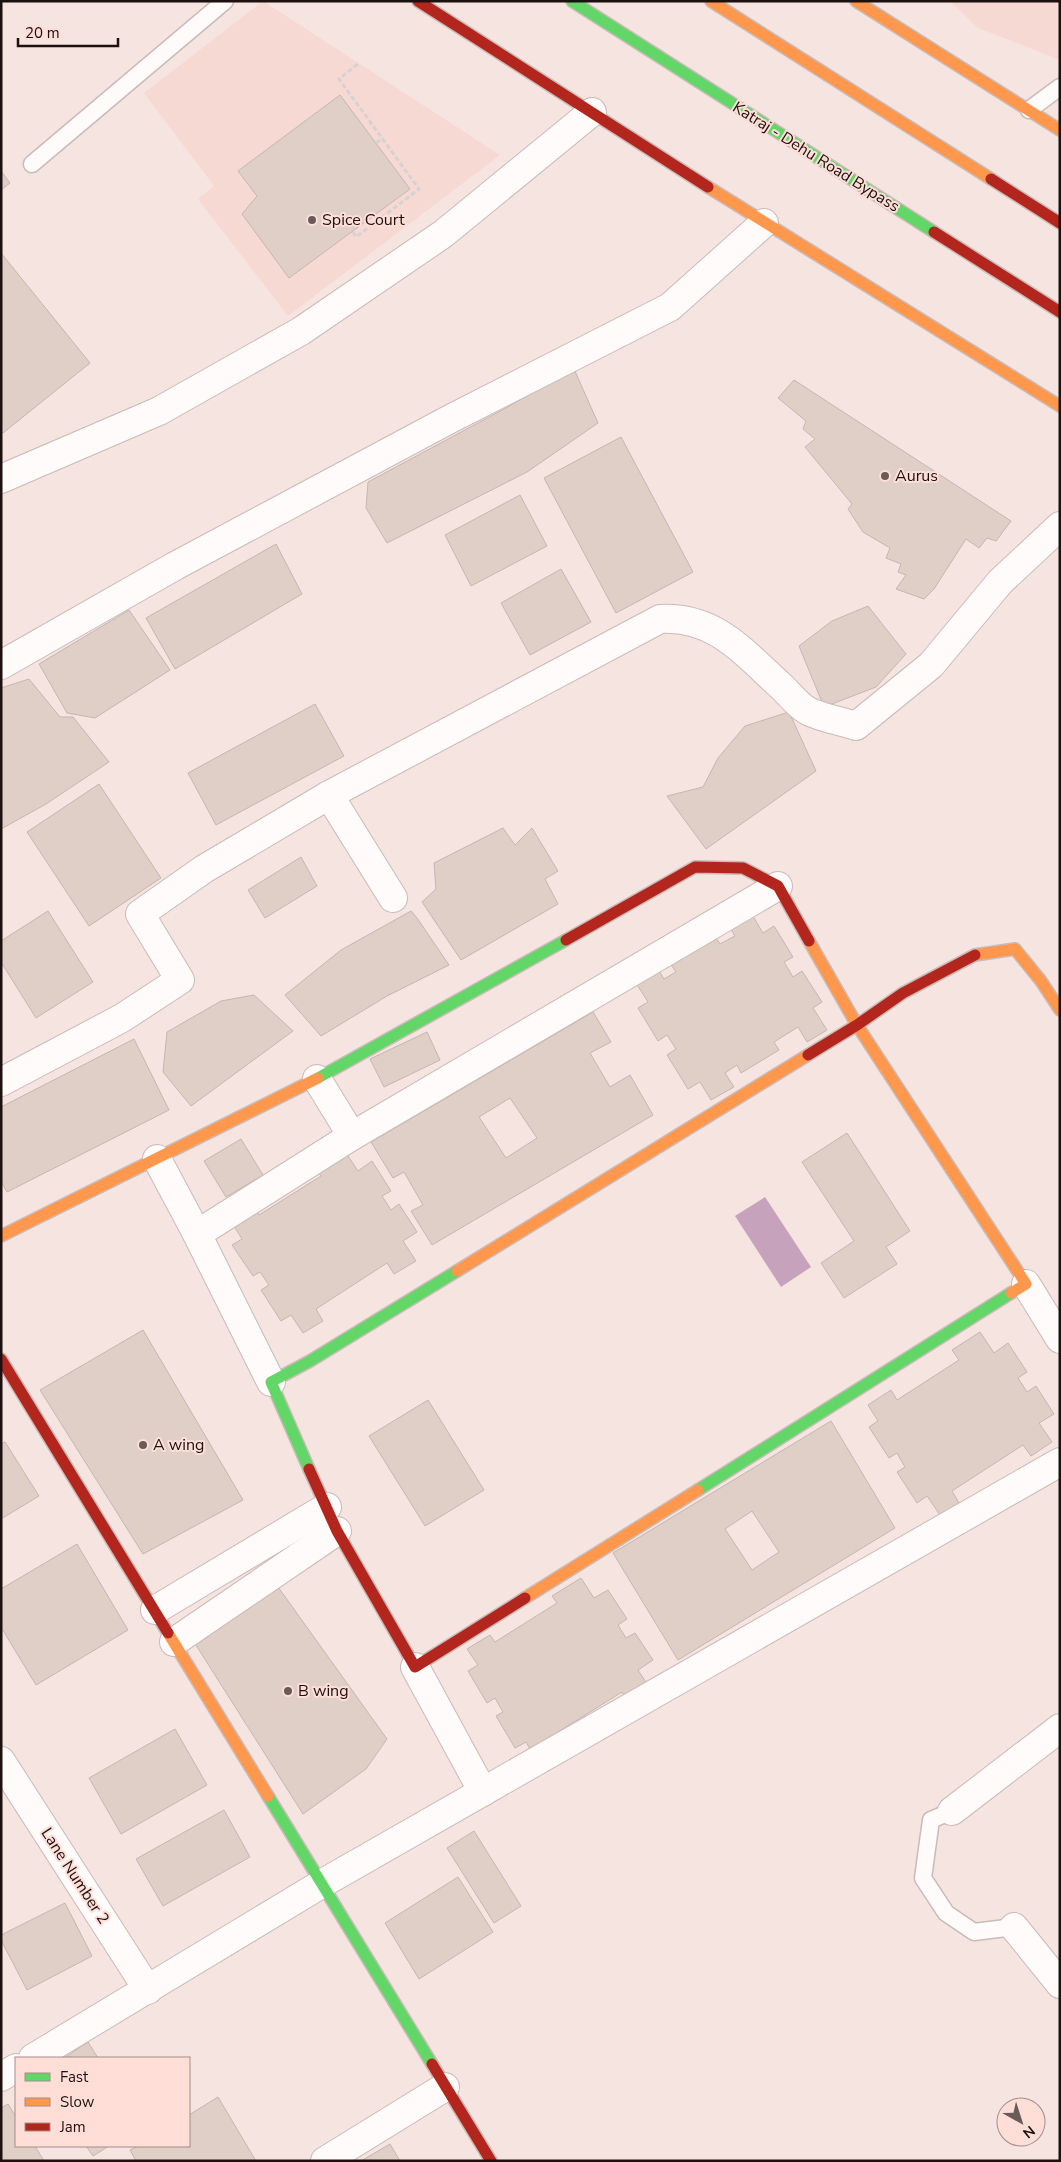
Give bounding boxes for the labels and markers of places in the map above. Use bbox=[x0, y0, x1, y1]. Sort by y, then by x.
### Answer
place label: Spice Court bbox=[322, 209, 405, 231]
marker: Spice Court bbox=[306, 214, 318, 226]
place label: Aurus bbox=[895, 465, 938, 487]
marker: Aurus bbox=[879, 470, 891, 482]
place label: A wing bbox=[153, 1434, 204, 1456]
marker: A wing bbox=[137, 1439, 149, 1451]
place label: B wing bbox=[298, 1680, 349, 1702]
marker: B wing bbox=[282, 1685, 294, 1697]

